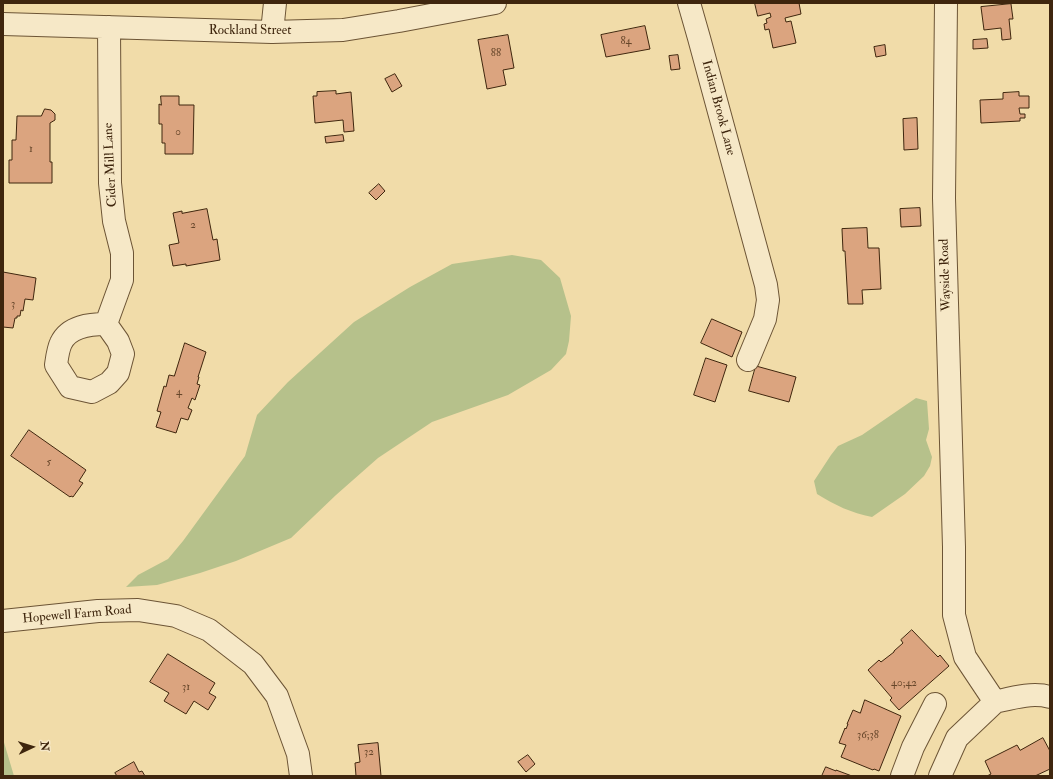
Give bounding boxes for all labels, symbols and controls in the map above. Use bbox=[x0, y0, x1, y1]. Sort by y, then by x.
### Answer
street label: Rockland Street bbox=[209, 23, 291, 39]
house number: 84 bbox=[620, 35, 632, 49]
house number: 88 bbox=[491, 47, 501, 61]
street label: Indian Brook Lane bbox=[698, 59, 738, 157]
street label: Cider Mill Lane bbox=[101, 122, 121, 208]
house number: 0 bbox=[175, 126, 181, 140]
house number: 1 bbox=[29, 143, 33, 157]
house number: 2 bbox=[190, 219, 196, 233]
street label: Wayside Road bbox=[937, 238, 955, 312]
house number: 3 bbox=[11, 298, 15, 312]
house number: 4 bbox=[176, 386, 182, 400]
house number: 5 bbox=[47, 456, 51, 470]
street label: Hopewell Farm Road bbox=[22, 602, 132, 628]
house number: 40;42 bbox=[891, 677, 917, 691]
house number: 31 bbox=[182, 681, 190, 695]
north arrow bbox=[12, 727, 52, 767]
house number: 36;38 bbox=[857, 729, 879, 743]
text: N bbox=[38, 741, 51, 751]
house number: 32 bbox=[364, 746, 374, 760]

